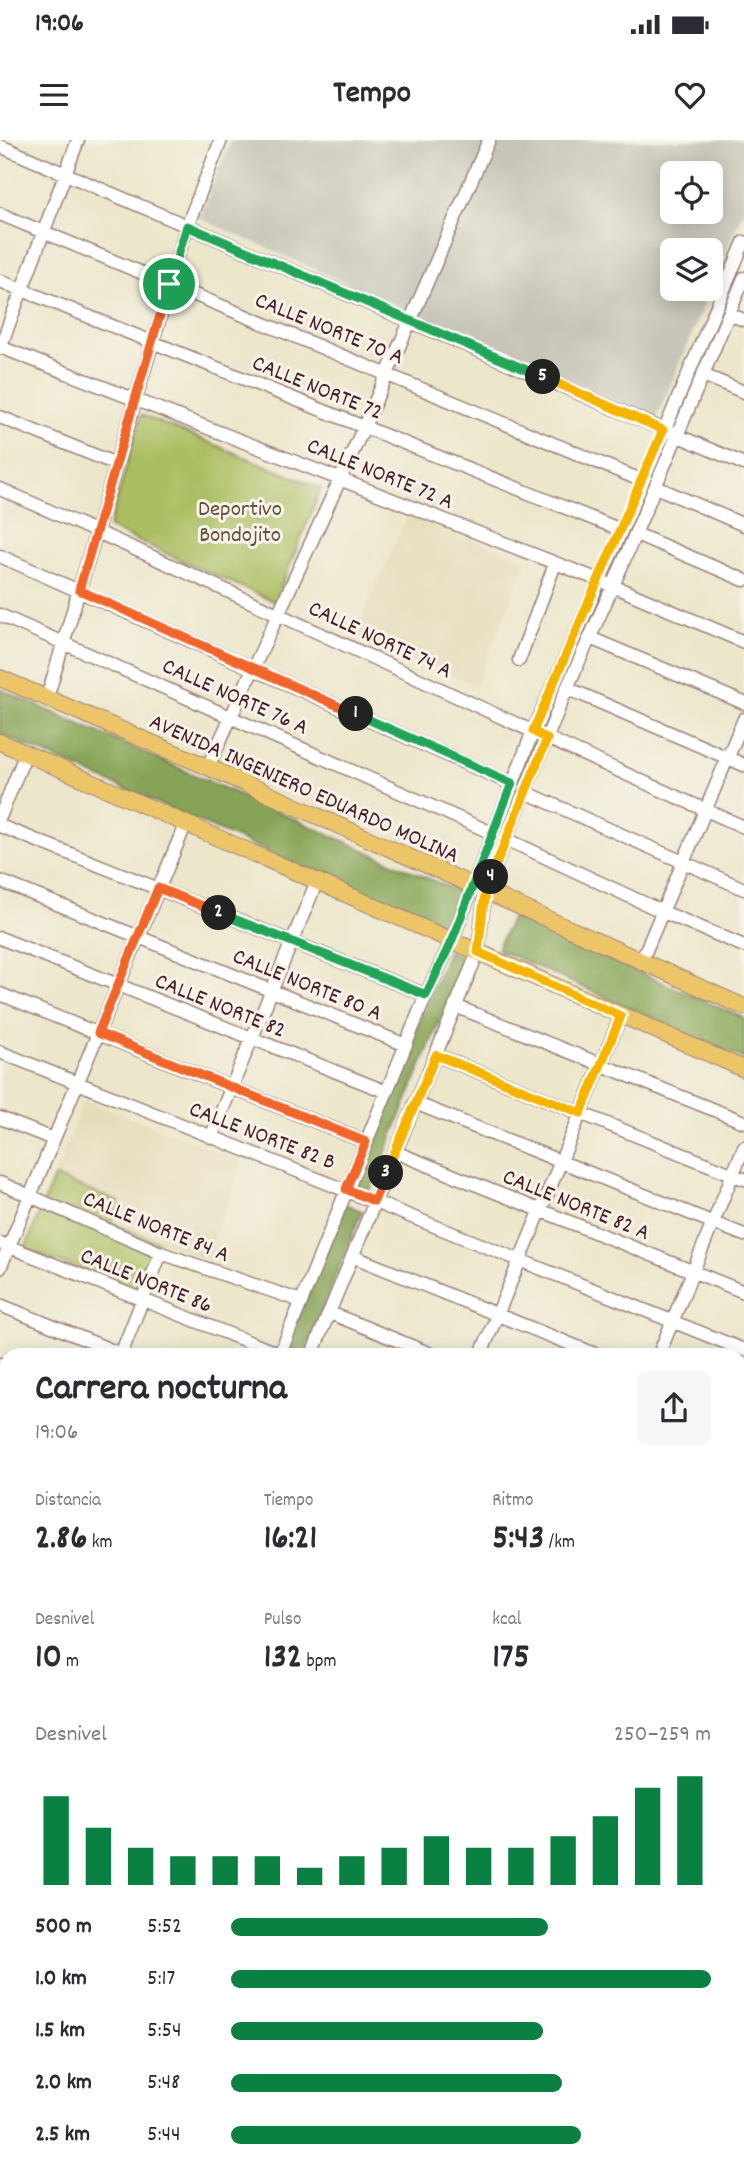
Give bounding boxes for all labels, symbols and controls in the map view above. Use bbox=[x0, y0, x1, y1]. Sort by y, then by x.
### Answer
text: 19:06 bbox=[35, 6, 84, 43]
text: Tempo bbox=[333, 72, 411, 118]
icon: menu bbox=[35, 76, 73, 114]
icon: heart bbox=[671, 76, 709, 114]
map controls bbox=[660, 161, 723, 301]
button: locate bbox=[660, 161, 723, 224]
button: layers bbox=[660, 238, 723, 301]
pin bbox=[139, 254, 199, 314]
icon: arrive bbox=[150, 265, 188, 303]
street label: CALLE NORTE 70 A bbox=[249, 285, 408, 375]
street label: CALLE NORTE 72 bbox=[247, 348, 387, 430]
pin: 5 bbox=[526, 359, 560, 394]
text: 5 bbox=[538, 363, 547, 390]
street label: CALLE NORTE 72 A bbox=[301, 431, 458, 520]
park label: Deportivo Bondojito bbox=[198, 494, 282, 553]
street label: CALLE NORTE 74 A bbox=[302, 593, 457, 689]
street label: CALLE NORTE 76 A bbox=[156, 651, 313, 745]
pin: 1 bbox=[338, 696, 374, 732]
text: 1 bbox=[353, 700, 358, 727]
street label: AVENIDA INGENIERO EDUARDO MOLINA bbox=[143, 707, 464, 874]
pin: 4 bbox=[474, 860, 508, 894]
text: 4 bbox=[487, 863, 494, 890]
pin: 2 bbox=[202, 896, 236, 930]
text: 2 bbox=[214, 899, 223, 926]
street label: CALLE NORTE 80 A bbox=[227, 941, 386, 1031]
street label: CALLE NORTE 82 bbox=[149, 966, 290, 1048]
street label: CALLE NORTE 82 B bbox=[184, 1094, 340, 1180]
pin: 3 bbox=[368, 1156, 404, 1190]
text: 3 bbox=[381, 1159, 390, 1186]
street label: CALLE NORTE 82 A bbox=[497, 1162, 654, 1251]
street label: CALLE NORTE 84 A bbox=[77, 1184, 234, 1273]
street label: CALLE NORTE 86 bbox=[75, 1241, 217, 1324]
text: Carrera nocturna bbox=[35, 1363, 287, 1418]
button: share bbox=[637, 1371, 711, 1445]
text: 19:06 bbox=[35, 1417, 78, 1450]
text: Distancia bbox=[35, 1488, 101, 1515]
text: Tiempo bbox=[264, 1488, 313, 1515]
text: Ritmo bbox=[492, 1488, 534, 1515]
text: 2.86 bbox=[35, 1515, 87, 1565]
text: 16:21 bbox=[264, 1515, 317, 1565]
text: 5:43 bbox=[492, 1515, 544, 1565]
text: km bbox=[87, 1530, 113, 1557]
text: /km bbox=[544, 1530, 575, 1557]
text: Desnivel bbox=[35, 1607, 94, 1634]
text: Pulso bbox=[264, 1607, 301, 1634]
text: kcal bbox=[492, 1607, 521, 1634]
text: 10 bbox=[35, 1634, 62, 1684]
text: 132 bbox=[264, 1634, 302, 1684]
text: 175 bbox=[492, 1634, 530, 1684]
text: m bbox=[62, 1649, 79, 1676]
text: bpm bbox=[302, 1649, 337, 1676]
text: Desnivel bbox=[35, 1719, 107, 1752]
text: 250–259 m bbox=[614, 1719, 711, 1752]
text: 500 m bbox=[35, 1911, 92, 1944]
text: 5:52 bbox=[147, 1911, 182, 1944]
text: 1.0 km bbox=[35, 1963, 87, 1996]
text: 5:17 bbox=[147, 1963, 175, 1996]
text: 1.5 km bbox=[35, 2015, 85, 2048]
text: 5:54 bbox=[147, 2015, 182, 2048]
text: 2.0 km bbox=[35, 2067, 92, 2100]
text: 5:48 bbox=[147, 2067, 180, 2100]
text: 2.5 km bbox=[35, 2119, 90, 2152]
text: 5:44 bbox=[147, 2119, 181, 2152]

